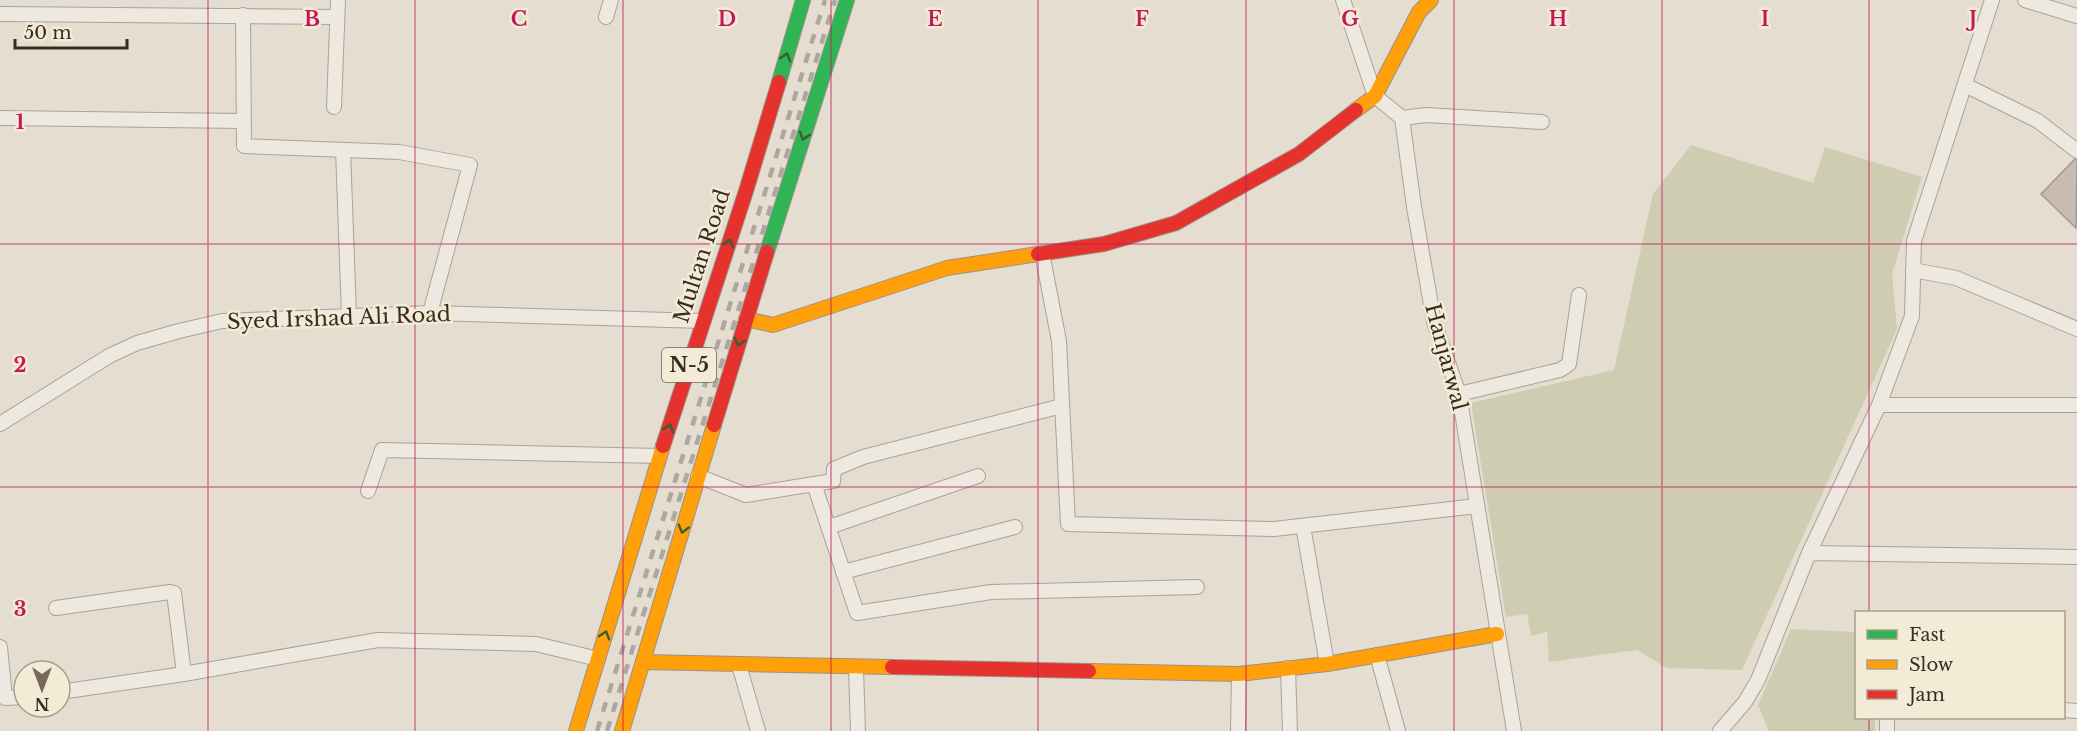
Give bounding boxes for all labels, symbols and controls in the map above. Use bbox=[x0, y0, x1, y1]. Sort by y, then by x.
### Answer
text: B bbox=[304, 7, 320, 31]
text: C bbox=[511, 7, 527, 31]
text: D bbox=[718, 7, 736, 31]
text: E bbox=[927, 7, 943, 31]
text: F bbox=[1135, 7, 1149, 31]
text: G bbox=[1341, 7, 1359, 31]
text: H bbox=[1549, 7, 1568, 31]
text: I bbox=[1761, 7, 1769, 31]
text: J bbox=[1965, 7, 1977, 31]
scale bar bbox=[15, 12, 128, 50]
text: 50 m bbox=[24, 22, 72, 44]
one-way arrow bbox=[779, 52, 791, 63]
text: 1 bbox=[16, 110, 25, 134]
one-way arrow bbox=[798, 130, 811, 141]
street label: Multan Road bbox=[668, 186, 736, 326]
one-way arrow bbox=[721, 238, 734, 249]
street label: Syed Irshad Ali Road bbox=[227, 301, 451, 335]
street label: Hanjarwal bbox=[1419, 301, 1473, 414]
one-way arrow bbox=[734, 336, 746, 347]
road number: N-5 bbox=[662, 348, 716, 382]
text: 2 bbox=[13, 353, 27, 377]
one-way arrow bbox=[661, 423, 674, 434]
one-way arrow bbox=[678, 523, 690, 533]
text: 3 bbox=[14, 597, 26, 621]
legend bbox=[1855, 611, 2065, 719]
text: Fast bbox=[1909, 624, 1946, 646]
one-way arrow bbox=[598, 630, 610, 641]
text: Slow bbox=[1909, 654, 1954, 676]
north arrow bbox=[12, 659, 72, 719]
text: Jam bbox=[1907, 684, 1945, 706]
text: N bbox=[34, 694, 50, 714]

